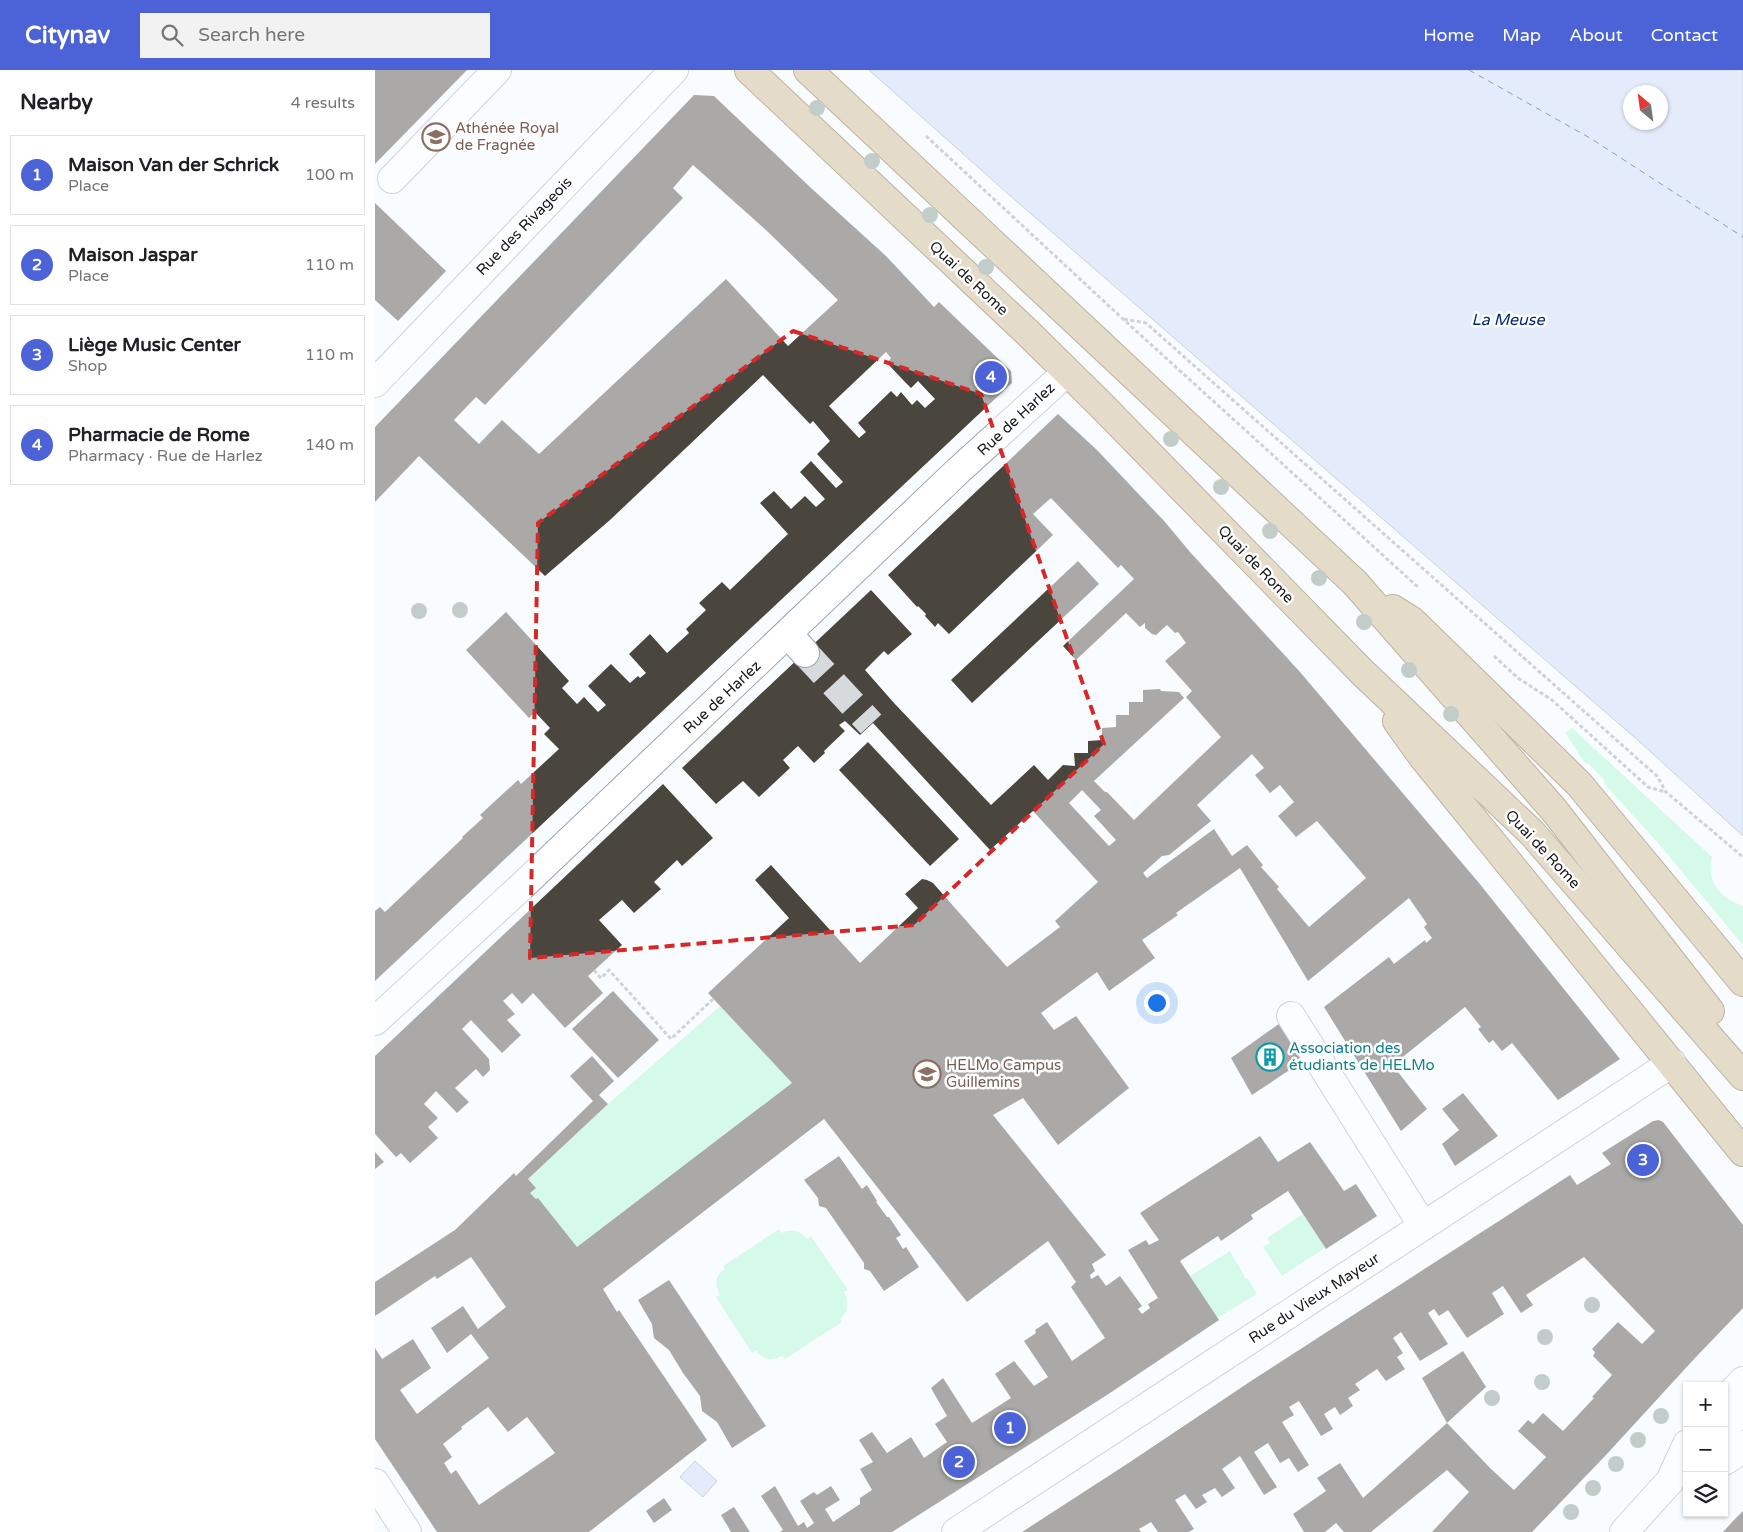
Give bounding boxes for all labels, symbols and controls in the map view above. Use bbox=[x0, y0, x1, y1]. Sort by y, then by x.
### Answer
search box bbox=[140, 13, 490, 58]
text: Citynav bbox=[25, 21, 110, 50]
icon: search bbox=[158, 21, 186, 49]
text: Search here bbox=[198, 24, 305, 46]
text: Home bbox=[1423, 24, 1474, 46]
text: Map bbox=[1502, 24, 1541, 46]
text: About bbox=[1569, 24, 1623, 46]
text: Contact bbox=[1651, 24, 1718, 46]
north arrow bbox=[1623, 85, 1668, 130]
text: Nearby bbox=[20, 90, 93, 115]
text: 4 results bbox=[291, 93, 355, 113]
place label: Athénée Royal de Fragnée bbox=[455, 119, 559, 154]
school or university icon: Athénée Royal de Fragnée bbox=[421, 122, 451, 152]
text: Maison Van der Schrick bbox=[68, 154, 279, 176]
text: 1 bbox=[32, 165, 42, 185]
text: 100 m bbox=[305, 165, 354, 185]
street label: Rue des Rivageois bbox=[472, 173, 576, 279]
text: Place bbox=[68, 176, 109, 196]
street label: Quai de Rome bbox=[926, 237, 1012, 319]
text: Maison Jaspar bbox=[68, 244, 198, 266]
text: 2 bbox=[32, 255, 42, 275]
text: 110 m bbox=[305, 255, 354, 275]
text: Place bbox=[68, 266, 109, 286]
water label: La Meuse bbox=[1471, 310, 1546, 330]
text: Liège Music Center bbox=[68, 334, 241, 356]
text: 3 bbox=[32, 345, 42, 365]
text: 110 m bbox=[305, 345, 354, 365]
text: Shop bbox=[68, 356, 107, 376]
pin: 4 bbox=[975, 358, 1007, 396]
street label: Rue de Harlez bbox=[974, 379, 1058, 459]
text: Pharmacie de Rome bbox=[68, 424, 250, 446]
text: 4 bbox=[32, 435, 42, 455]
text: 140 m bbox=[305, 435, 354, 455]
text: Pharmacy · Rue de Harlez bbox=[68, 446, 263, 466]
street label: Quai de Rome bbox=[1214, 521, 1298, 607]
street label: Rue de Harlez bbox=[680, 657, 764, 737]
street label: Quai de Rome bbox=[1502, 806, 1584, 892]
your location bbox=[1144, 990, 1170, 1016]
place label: Association des étudiants de HELMo bbox=[1289, 1039, 1435, 1074]
building icon: Association des étudiants de HELMo bbox=[1255, 1042, 1285, 1072]
place label: HELMo Campus Guillemins bbox=[946, 1056, 1061, 1091]
school or university icon: HELMo Campus Guillemins bbox=[912, 1059, 942, 1089]
pin: 3 bbox=[1627, 1141, 1659, 1179]
street label: Rue du Vieux Mayeur bbox=[1245, 1249, 1383, 1347]
map controls bbox=[1683, 1382, 1728, 1517]
button: + bbox=[1683, 1382, 1728, 1427]
pin: 1 bbox=[994, 1409, 1026, 1447]
button: − bbox=[1683, 1427, 1728, 1472]
pin: 2 bbox=[943, 1443, 975, 1481]
button: layers bbox=[1683, 1472, 1728, 1517]

